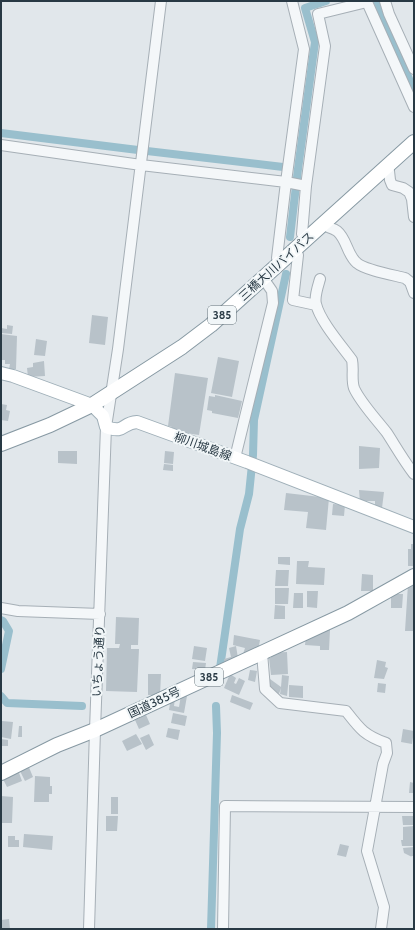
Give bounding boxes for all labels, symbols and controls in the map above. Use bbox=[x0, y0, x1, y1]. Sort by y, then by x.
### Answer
street label: 三橋大川バイパス bbox=[235, 228, 317, 304]
road number: 385 bbox=[208, 306, 236, 324]
street label: 柳川城島線 bbox=[172, 429, 234, 463]
street label: いちょう通り bbox=[89, 625, 107, 697]
road number: 385 bbox=[195, 668, 223, 686]
street label: 国道385号 bbox=[125, 683, 183, 721]

